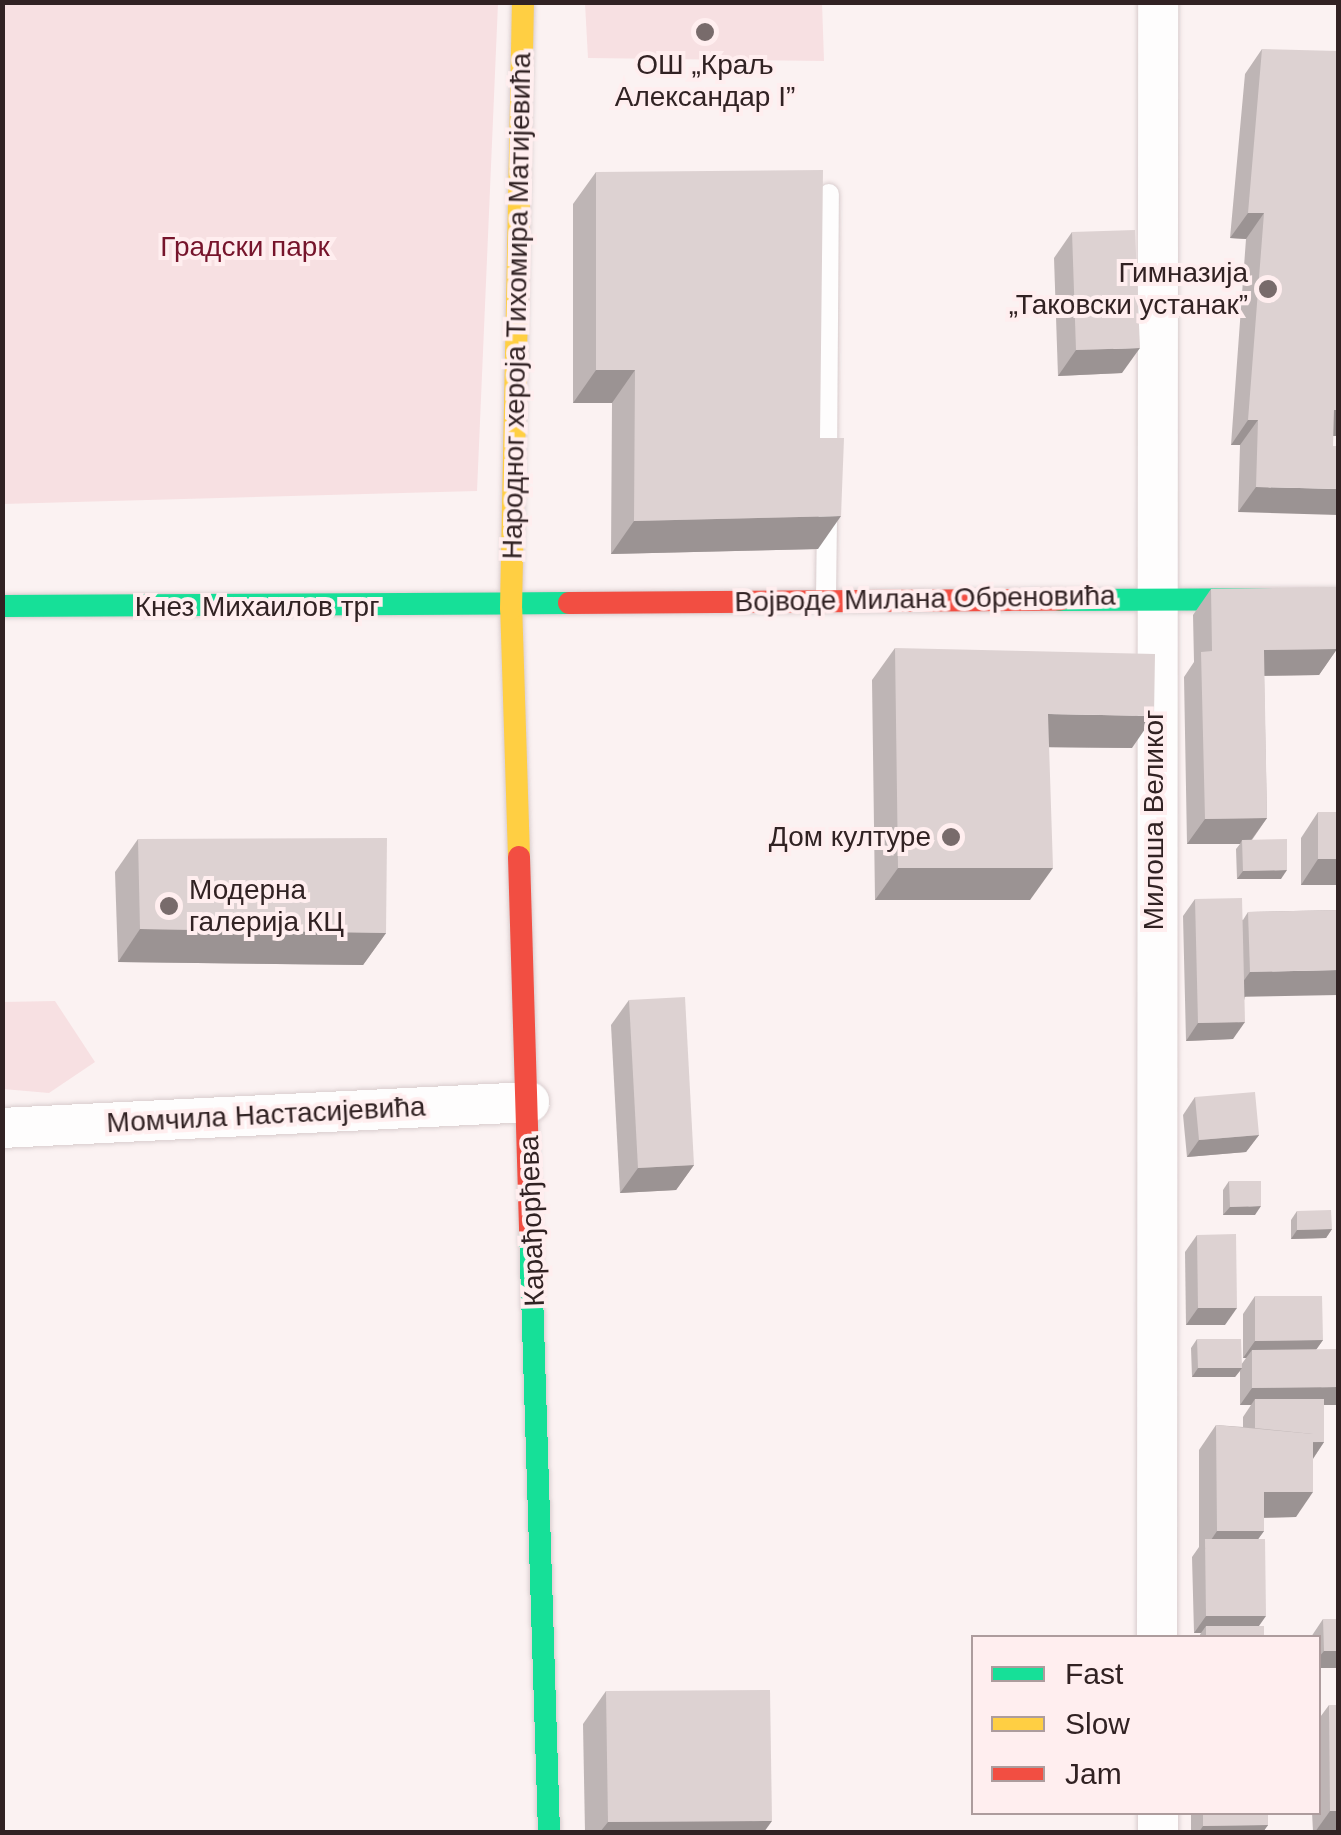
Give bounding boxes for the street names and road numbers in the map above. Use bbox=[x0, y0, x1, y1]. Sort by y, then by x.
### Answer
street label: Народног хероја Тихомира Матијевића bbox=[496, 52, 538, 560]
street label: Војводе Милана Обреновића bbox=[734, 579, 1116, 619]
street label: Кнез Михаилов трг bbox=[135, 590, 379, 624]
street label: Милоша Великог bbox=[1137, 710, 1171, 930]
street label: Момчила Настасијевића bbox=[106, 1090, 426, 1140]
street label: Карађорђева bbox=[512, 1135, 552, 1307]

